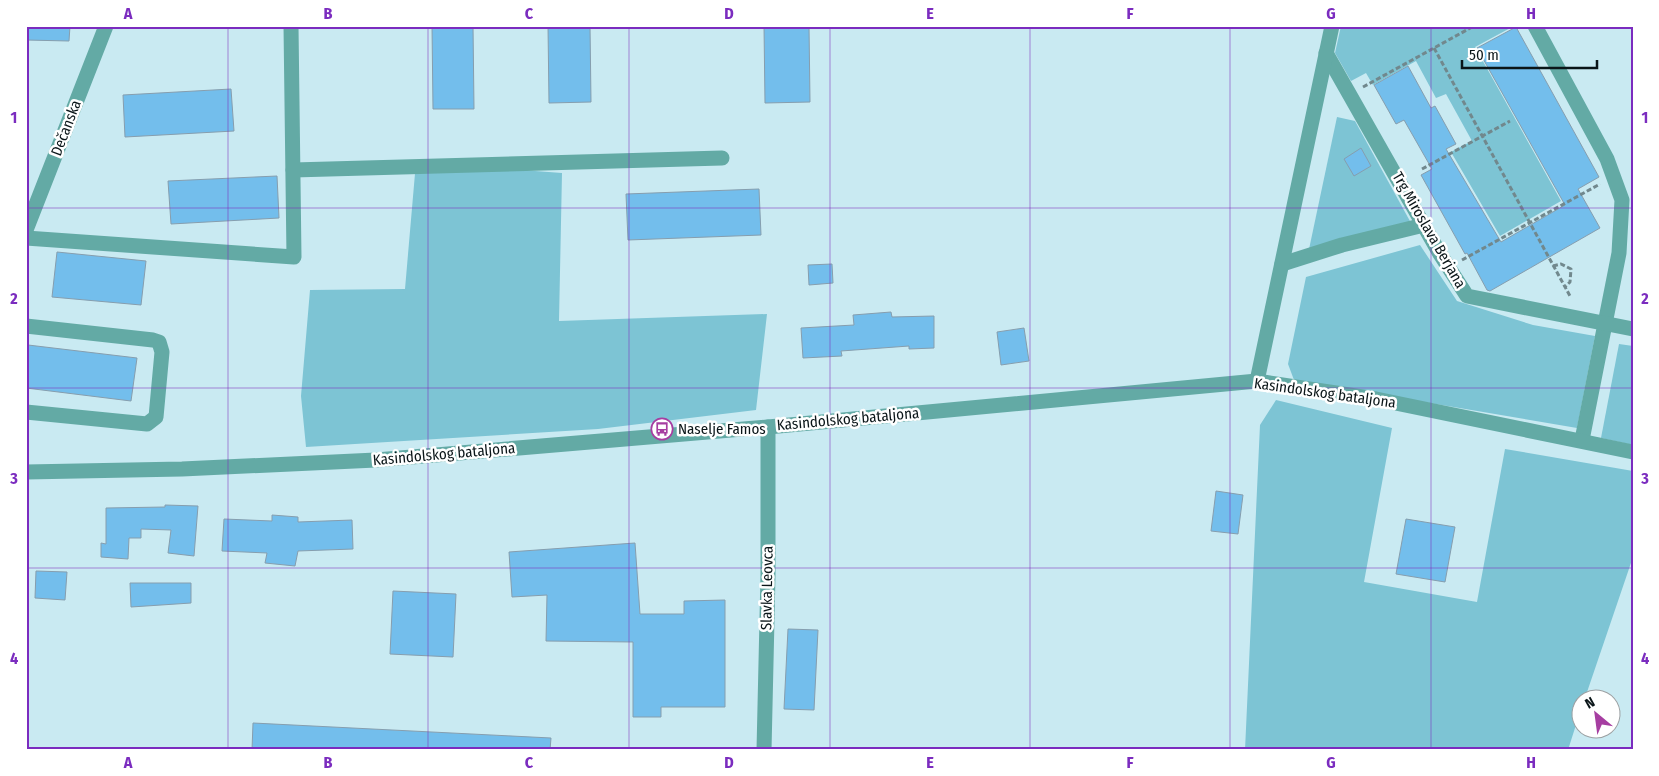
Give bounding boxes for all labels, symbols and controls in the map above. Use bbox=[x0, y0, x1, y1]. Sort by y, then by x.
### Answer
text: A bbox=[123, 4, 133, 23]
text: B bbox=[324, 4, 333, 23]
text: C bbox=[525, 4, 534, 23]
text: D bbox=[724, 4, 734, 23]
text: E bbox=[926, 4, 934, 23]
text: F bbox=[1126, 4, 1134, 23]
text: G bbox=[1326, 4, 1336, 23]
text: H bbox=[1526, 4, 1536, 23]
scale bar bbox=[1462, 38, 1596, 70]
text: 50 m bbox=[1469, 46, 1499, 64]
street label: Dečanska bbox=[47, 98, 85, 158]
text: 1 bbox=[11, 108, 17, 127]
text: 1 bbox=[1642, 108, 1648, 127]
street label: Trg Miroslava Berjana bbox=[1388, 169, 1470, 291]
text: 2 bbox=[9, 289, 18, 308]
text: 2 bbox=[1640, 289, 1649, 308]
street label: Kasindolskog bataljona bbox=[1253, 374, 1397, 412]
street label: Kasindolskog bataljona bbox=[776, 404, 920, 434]
bus stop icon: Naselje Famos bbox=[650, 417, 674, 441]
place label: Naselje Famos bbox=[678, 420, 766, 438]
street label: Kasindolskog bataljona bbox=[372, 439, 516, 469]
text: 3 bbox=[9, 469, 18, 488]
text: 3 bbox=[1640, 469, 1649, 488]
street label: Slavka Leovca bbox=[757, 546, 777, 630]
text: 4 bbox=[10, 649, 18, 668]
text: 4 bbox=[1641, 649, 1649, 668]
north arrow bbox=[1572, 688, 1622, 738]
text: N bbox=[1582, 694, 1598, 713]
text: A bbox=[123, 753, 133, 772]
text: B bbox=[324, 753, 333, 772]
text: C bbox=[525, 753, 534, 772]
text: D bbox=[724, 753, 734, 772]
text: E bbox=[926, 753, 934, 772]
text: F bbox=[1126, 753, 1134, 772]
text: G bbox=[1326, 753, 1336, 772]
text: H bbox=[1526, 753, 1536, 772]

